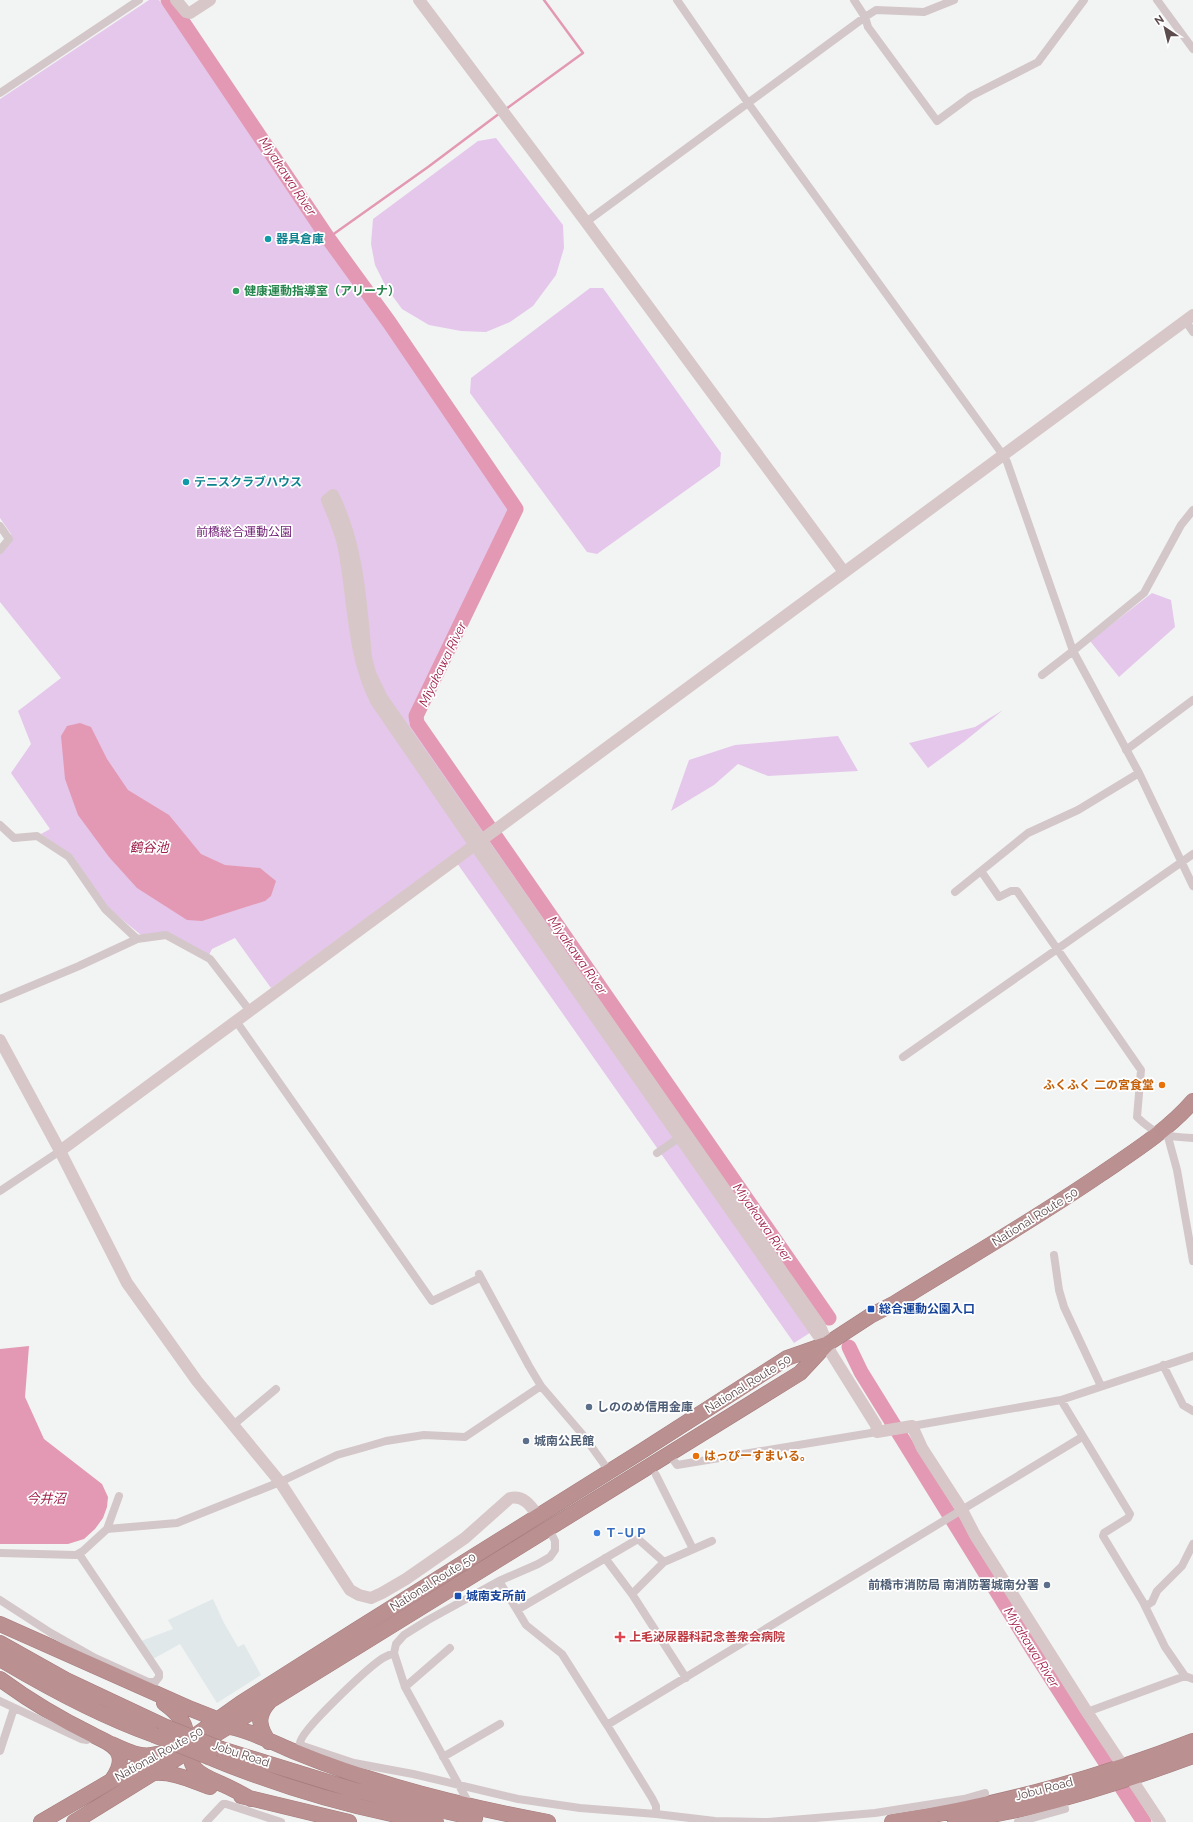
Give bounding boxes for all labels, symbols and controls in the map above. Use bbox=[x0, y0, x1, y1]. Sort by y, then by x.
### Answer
north arrow bbox=[1145, 8, 1185, 48]
text: N bbox=[1152, 12, 1167, 28]
water label: Miyakawa River bbox=[256, 134, 320, 219]
place label: 器具倉庫 bbox=[276, 232, 324, 246]
marker: 器具倉庫 bbox=[263, 234, 273, 244]
place label: 健康運動指導室（アリーナ） bbox=[244, 284, 400, 298]
marker: 健康運動指導室（アリーナ） bbox=[231, 286, 241, 296]
place label: テニスクラブハウス bbox=[194, 475, 302, 489]
marker: テニスクラブハウス bbox=[181, 477, 191, 487]
park label: 前橋総合運動公園 bbox=[196, 525, 292, 539]
water label: Miyakawa River bbox=[416, 619, 470, 709]
water label: 鶴谷池 bbox=[129, 840, 170, 855]
water label: Miyakawa River bbox=[545, 913, 610, 998]
place label: ふくふく 二の宮食堂 bbox=[1043, 1078, 1154, 1092]
marker: ふくふく 二の宮食堂 bbox=[1157, 1080, 1167, 1090]
water label: Miyakawa River bbox=[730, 1180, 795, 1265]
street label: National Route 50 bbox=[989, 1185, 1081, 1249]
place label: 総合運動公園入口 bbox=[879, 1302, 975, 1316]
marker: 総合運動公園入口 bbox=[866, 1304, 876, 1314]
street label: National Route 50 bbox=[702, 1352, 794, 1416]
place label: しののめ信用金庫 bbox=[597, 1400, 693, 1414]
marker: しののめ信用金庫 bbox=[584, 1402, 594, 1412]
place label: 城南公民館 bbox=[534, 1434, 594, 1448]
marker: 城南公民館 bbox=[521, 1436, 531, 1446]
place label: はっぴーすまいる。 bbox=[704, 1449, 812, 1463]
marker: はっぴーすまいる。 bbox=[691, 1451, 701, 1461]
water label: 今井沼 bbox=[26, 1491, 67, 1506]
place label: Ｔ−ＵＰ bbox=[605, 1526, 647, 1540]
marker: Ｔ−ＵＰ bbox=[592, 1528, 602, 1538]
street label: National Route 50 bbox=[387, 1550, 479, 1614]
place label: 前橋市消防局 南消防署城南分署 bbox=[868, 1578, 1039, 1592]
marker: 前橋市消防局 南消防署城南分署 bbox=[1042, 1580, 1052, 1590]
place label: 城南支所前 bbox=[466, 1589, 526, 1603]
marker: 城南支所前 bbox=[453, 1591, 463, 1601]
water label: Miyakawa River bbox=[1001, 1604, 1063, 1691]
place label: 上毛泌尿器科記念善衆会病院 bbox=[629, 1630, 785, 1644]
marker: 上毛泌尿器科記念善衆会病院 bbox=[614, 1631, 626, 1643]
street label: National Route 50 bbox=[112, 1724, 206, 1784]
street label: Jobu Road bbox=[211, 1738, 271, 1770]
street label: Jobu Road bbox=[1014, 1775, 1074, 1803]

